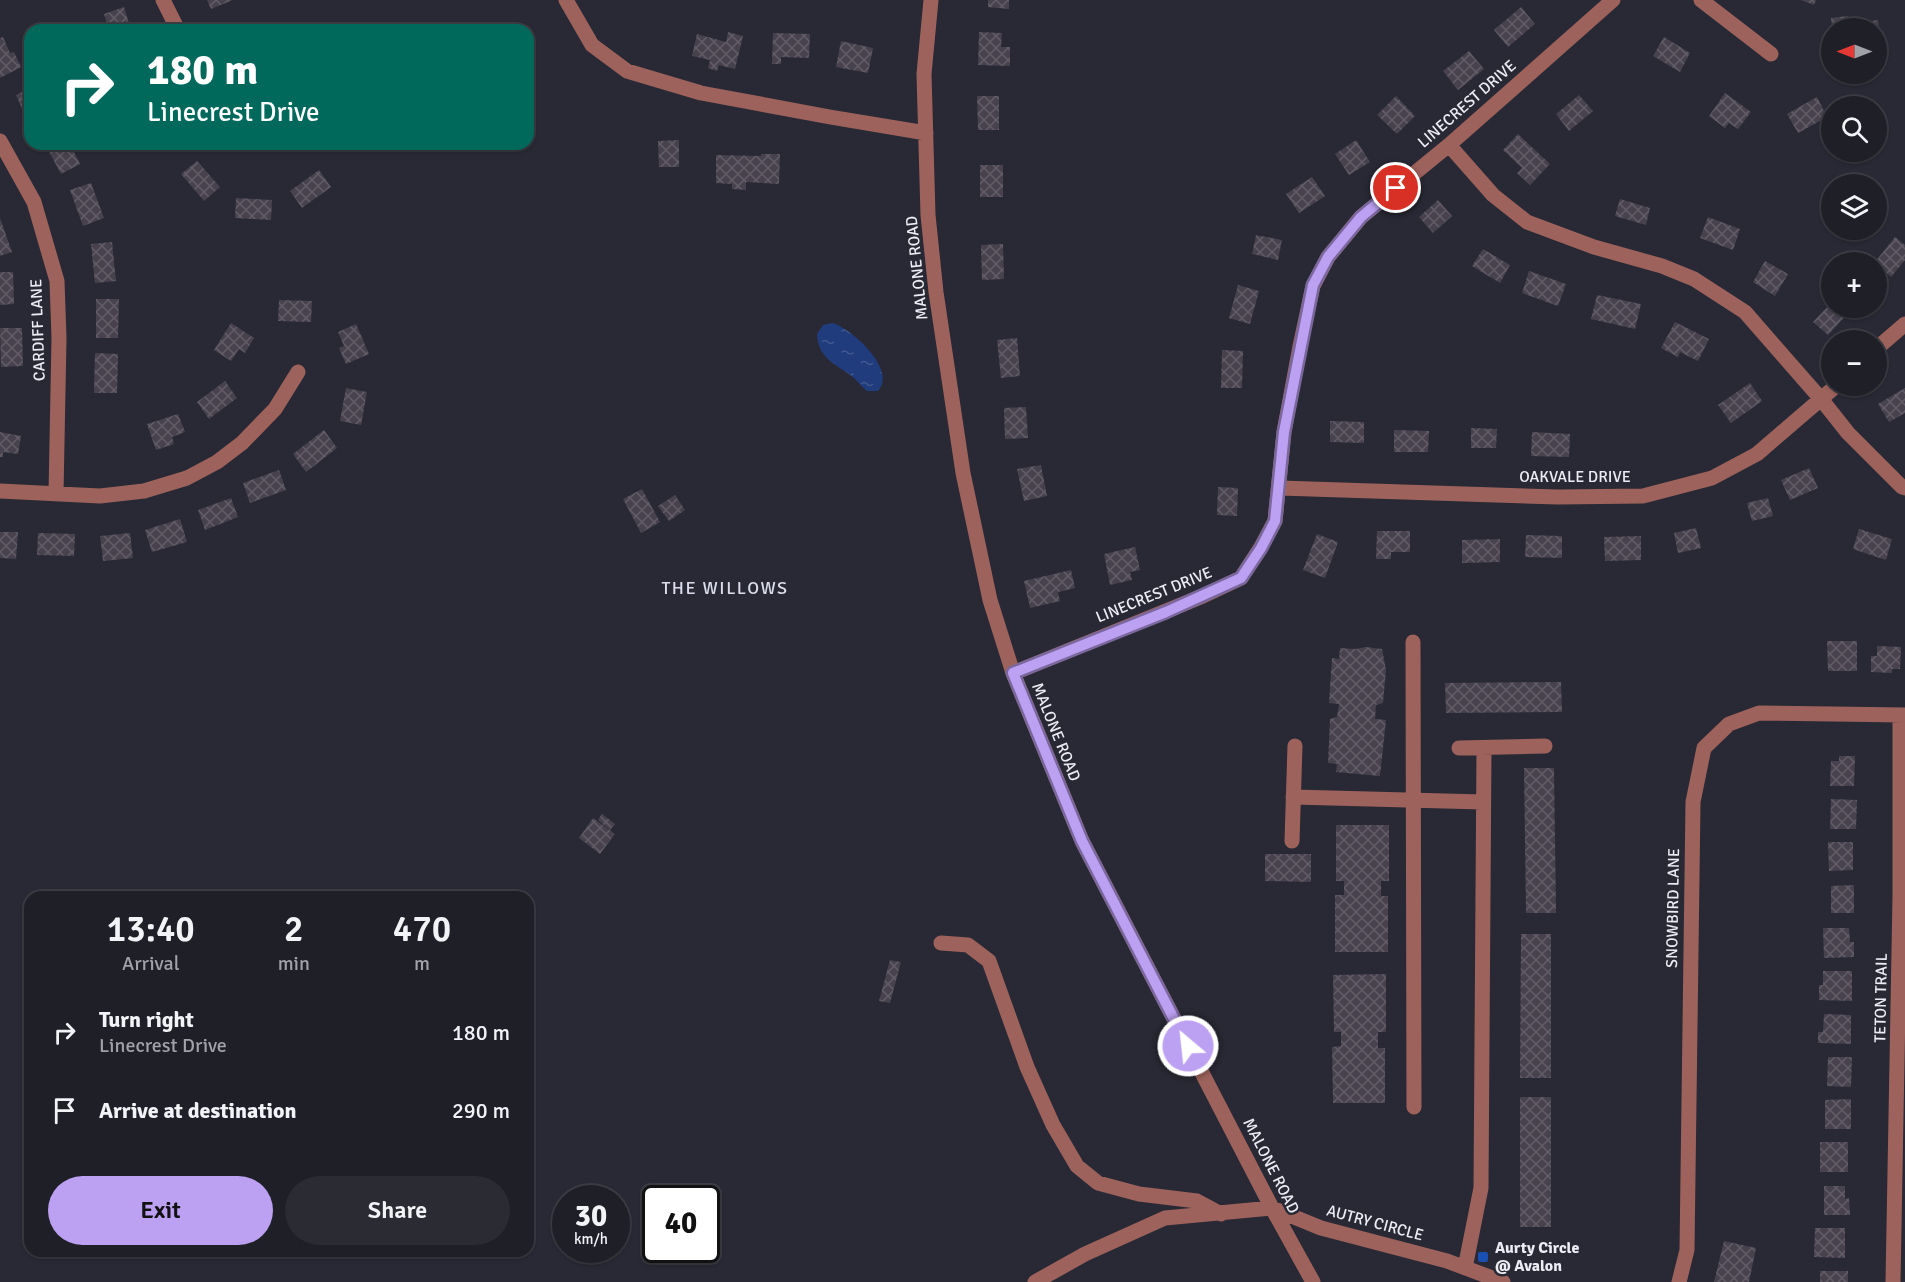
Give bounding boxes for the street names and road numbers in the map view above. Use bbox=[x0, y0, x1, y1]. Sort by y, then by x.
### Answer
street label: LINECREST DRIVE bbox=[1414, 56, 1520, 152]
street label: MALONE ROAD bbox=[902, 215, 932, 321]
street label: CARDIFF LANE bbox=[26, 279, 50, 381]
street label: OAKVALE DRIVE bbox=[1519, 467, 1631, 487]
street label: LINECREST DRIVE bbox=[1093, 563, 1215, 627]
street label: MALONE ROAD bbox=[1027, 680, 1085, 784]
street label: SNOWBIRD LANE bbox=[1662, 848, 1684, 968]
street label: TETON TRAIL bbox=[1870, 953, 1892, 1043]
street label: MALONE ROAD bbox=[1238, 1115, 1304, 1217]
street label: AUTRY CIRCLE bbox=[1324, 1200, 1426, 1246]

